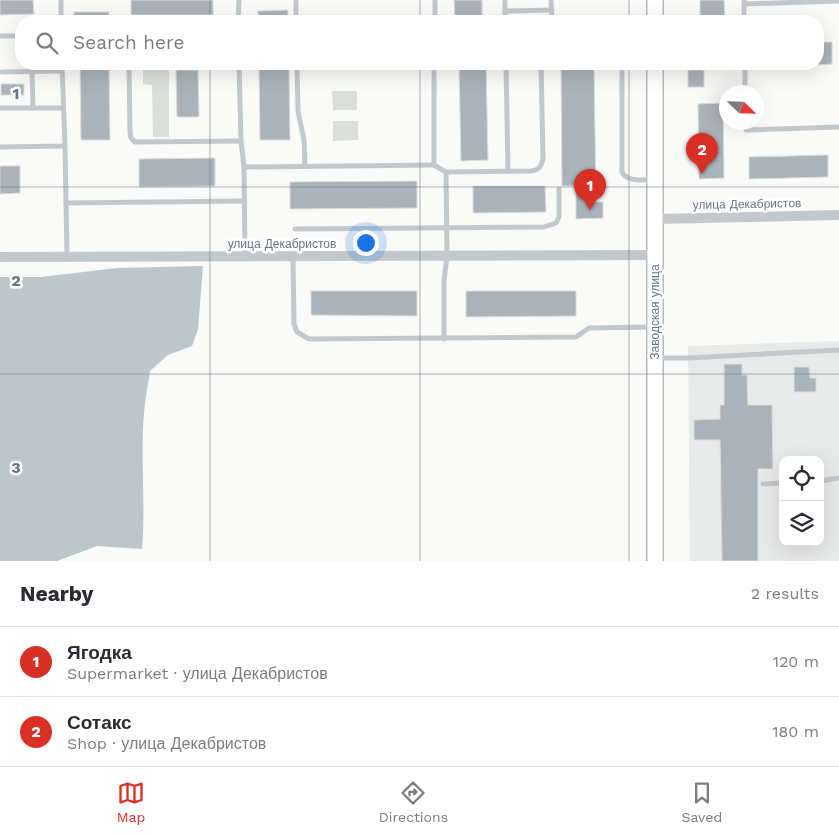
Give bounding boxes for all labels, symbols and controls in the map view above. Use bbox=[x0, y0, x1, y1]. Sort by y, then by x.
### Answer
search box bbox=[15, 15, 824, 70]
icon: search bbox=[33, 29, 61, 57]
text: Search here bbox=[73, 31, 184, 54]
text: 1 bbox=[13, 84, 19, 103]
north arrow bbox=[719, 85, 764, 130]
pin: 2 bbox=[686, 133, 718, 174]
pin: 1 bbox=[574, 169, 606, 210]
street label: улица Декабристов bbox=[693, 196, 801, 212]
your location bbox=[353, 230, 379, 256]
street label: улица Декабристов bbox=[228, 237, 336, 251]
street label: Заводская улица bbox=[648, 264, 662, 360]
text: 2 bbox=[11, 271, 21, 290]
map controls bbox=[779, 456, 824, 546]
button: locate bbox=[779, 456, 824, 501]
text: 3 bbox=[11, 458, 21, 477]
button: layers bbox=[779, 501, 824, 546]
text: Nearby bbox=[20, 581, 93, 606]
text: 2 results bbox=[751, 584, 819, 603]
text: Ягодка bbox=[67, 641, 132, 664]
text: 1 bbox=[33, 652, 39, 671]
text: 120 m bbox=[773, 652, 819, 671]
text: Supermarket · улица Декабристов bbox=[67, 664, 328, 683]
text: Сотакс bbox=[67, 711, 132, 734]
text: 2 bbox=[31, 722, 41, 741]
text: 180 m bbox=[772, 722, 819, 741]
text: Shop · улица Декабристов bbox=[67, 734, 266, 753]
tab: Map bbox=[117, 779, 145, 825]
tab: Directions bbox=[379, 779, 448, 825]
tab: Saved bbox=[682, 779, 722, 825]

